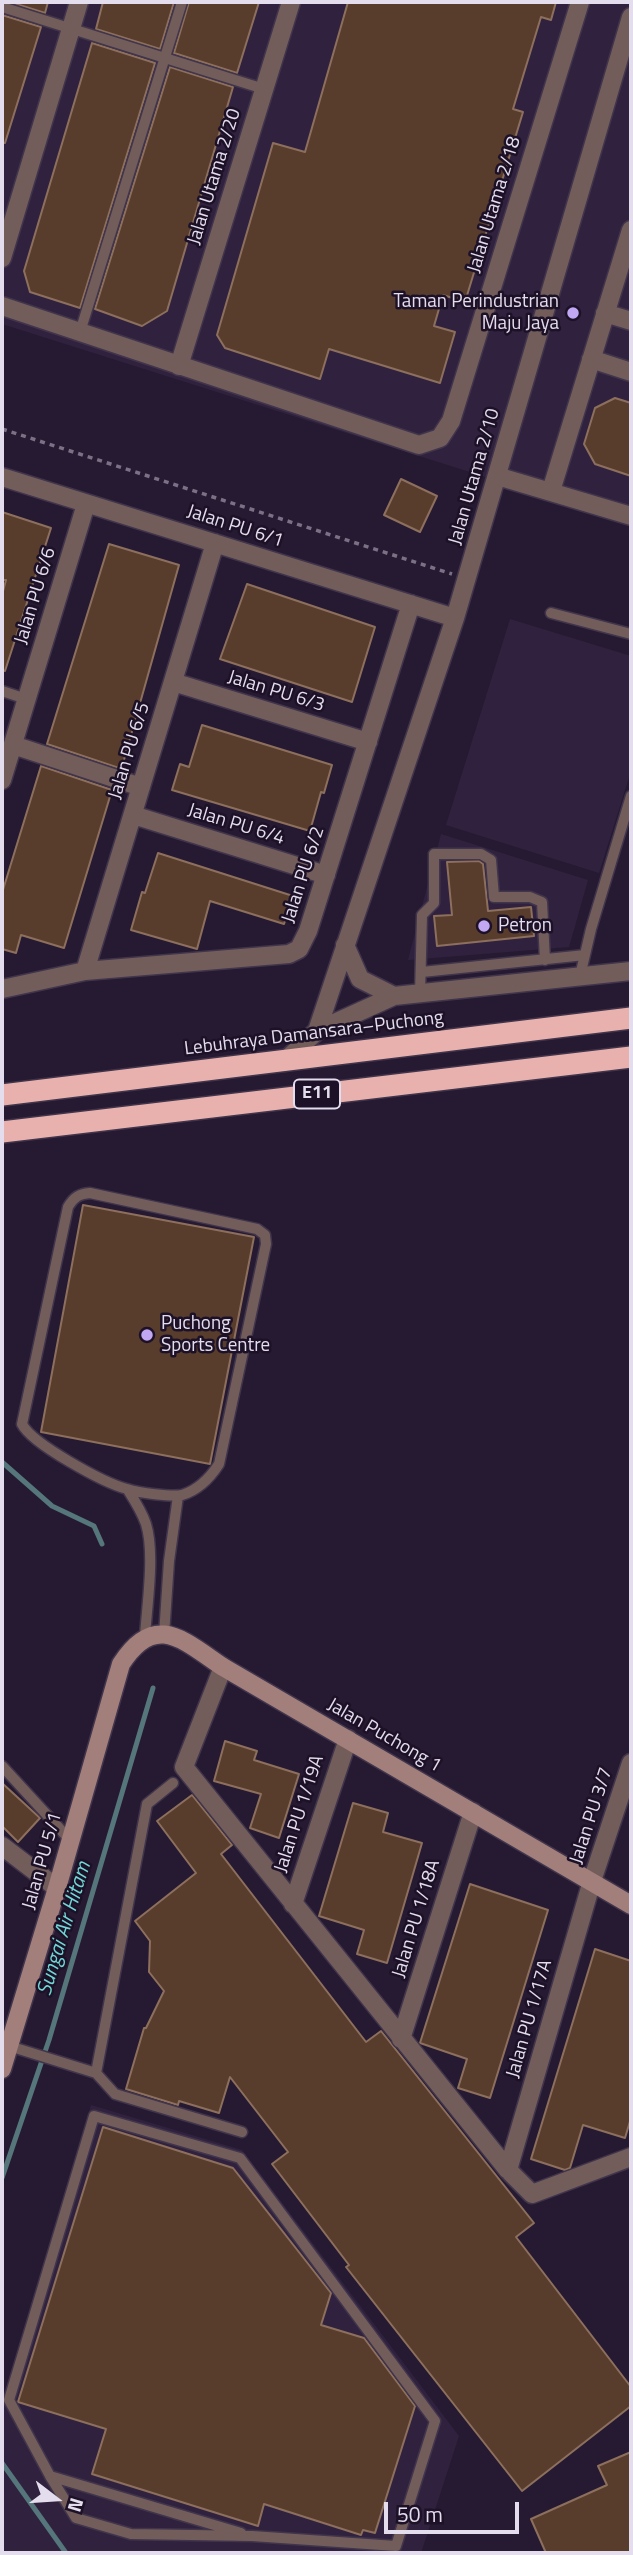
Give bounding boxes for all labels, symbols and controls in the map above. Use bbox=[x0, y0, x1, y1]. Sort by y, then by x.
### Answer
street label: Jalan Utama 2/20 bbox=[183, 106, 247, 248]
street label: Jalan Utama 2/18 bbox=[463, 134, 527, 276]
place label: Taman Perindustrian Maju Jaya bbox=[394, 291, 559, 335]
marker: Taman Perindustrian Maju Jaya bbox=[565, 305, 581, 321]
street label: Jalan Utama 2/10 bbox=[445, 406, 505, 548]
street label: Jalan PU 6/1 bbox=[184, 501, 286, 553]
street label: Jalan PU 6/6 bbox=[10, 545, 62, 647]
street label: Jalan PU 6/3 bbox=[225, 666, 327, 718]
street label: Jalan PU 6/5 bbox=[104, 700, 156, 802]
street label: Jalan PU 6/4 bbox=[185, 799, 287, 851]
street label: Jalan PU 6/2 bbox=[278, 824, 330, 926]
place label: Petron bbox=[498, 915, 552, 937]
marker: Petron bbox=[476, 918, 492, 934]
street label: Lebuhraya Damansara–Puchong bbox=[183, 1007, 445, 1061]
road number: E11 bbox=[294, 1079, 340, 1108]
place label: Puchong Sports Centre bbox=[161, 1313, 270, 1357]
marker: Puchong Sports Centre bbox=[139, 1327, 155, 1343]
street label: Jalan Puchong 1 bbox=[323, 1694, 445, 1778]
street label: Jalan PU 1/19A bbox=[270, 1752, 330, 1876]
street label: Jalan PU 3/7 bbox=[566, 1765, 618, 1867]
street label: Jalan PU 5/1 bbox=[18, 1810, 68, 1912]
street label: Jalan PU 1/18A bbox=[388, 1857, 446, 1981]
water label: Sungai Air Hitam bbox=[33, 1859, 97, 1999]
street label: Jalan PU 1/17A bbox=[502, 1957, 558, 2081]
north arrow bbox=[21, 2464, 91, 2534]
scale bar bbox=[388, 2488, 523, 2532]
text: N bbox=[61, 2495, 92, 2516]
text: 50 m bbox=[397, 2498, 443, 2530]

